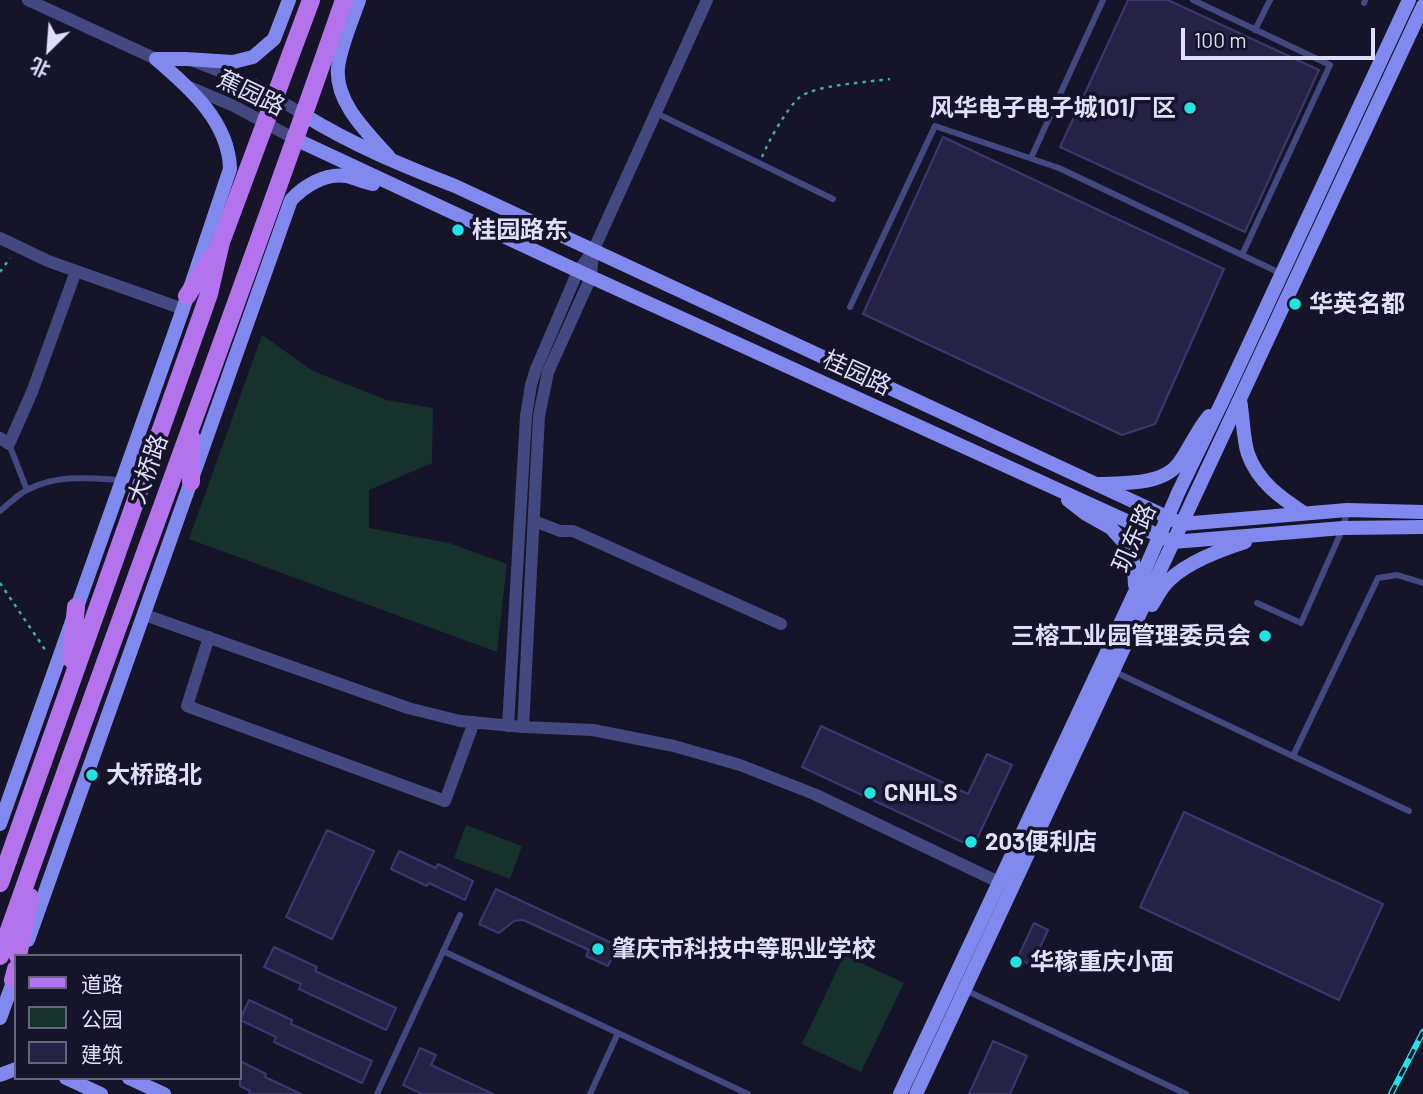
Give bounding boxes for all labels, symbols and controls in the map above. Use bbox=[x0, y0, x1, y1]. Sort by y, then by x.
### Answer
north arrow bbox=[14, 14, 84, 84]
scale bar bbox=[1185, 14, 1379, 58]
text: 100 m bbox=[1194, 27, 1247, 52]
text: 北 bbox=[26, 54, 53, 83]
street label: 蕉园路 bbox=[212, 64, 290, 122]
place label: 风华电子电子城101厂区 bbox=[930, 94, 1176, 122]
marker: 风华电子电子城101厂区 bbox=[1182, 100, 1198, 116]
place label: 桂园路东 bbox=[472, 216, 568, 244]
marker: 桂园路东 bbox=[450, 222, 466, 238]
place label: 华英名都 bbox=[1309, 290, 1405, 318]
marker: 华英名都 bbox=[1287, 296, 1303, 312]
street label: 桂园路 bbox=[818, 345, 896, 401]
street label: 大桥路 bbox=[122, 430, 174, 508]
street label: 玑东路 bbox=[1106, 499, 1162, 577]
place label: 三榕工业园管理委员会 bbox=[1011, 622, 1251, 650]
marker: 三榕工业园管理委员会 bbox=[1257, 628, 1273, 644]
place label: 大桥路北 bbox=[106, 761, 202, 789]
marker: 大桥路北 bbox=[84, 767, 100, 783]
place label: CNHLS bbox=[884, 779, 958, 807]
marker: CNHLS bbox=[862, 785, 878, 801]
place label: 203便利店 bbox=[985, 828, 1097, 856]
marker: 203便利店 bbox=[963, 834, 979, 850]
place label: 肇庆市科技中等职业学校 bbox=[612, 935, 876, 963]
marker: 肇庆市科技中等职业学校 bbox=[590, 941, 606, 957]
place label: 华稼重庆小面 bbox=[1030, 948, 1174, 976]
legend bbox=[14, 954, 242, 1080]
marker: 华稼重庆小面 bbox=[1008, 954, 1024, 970]
text: 道路 bbox=[81, 971, 123, 996]
text: 公园 bbox=[81, 1006, 123, 1031]
text: 建筑 bbox=[81, 1041, 123, 1066]

